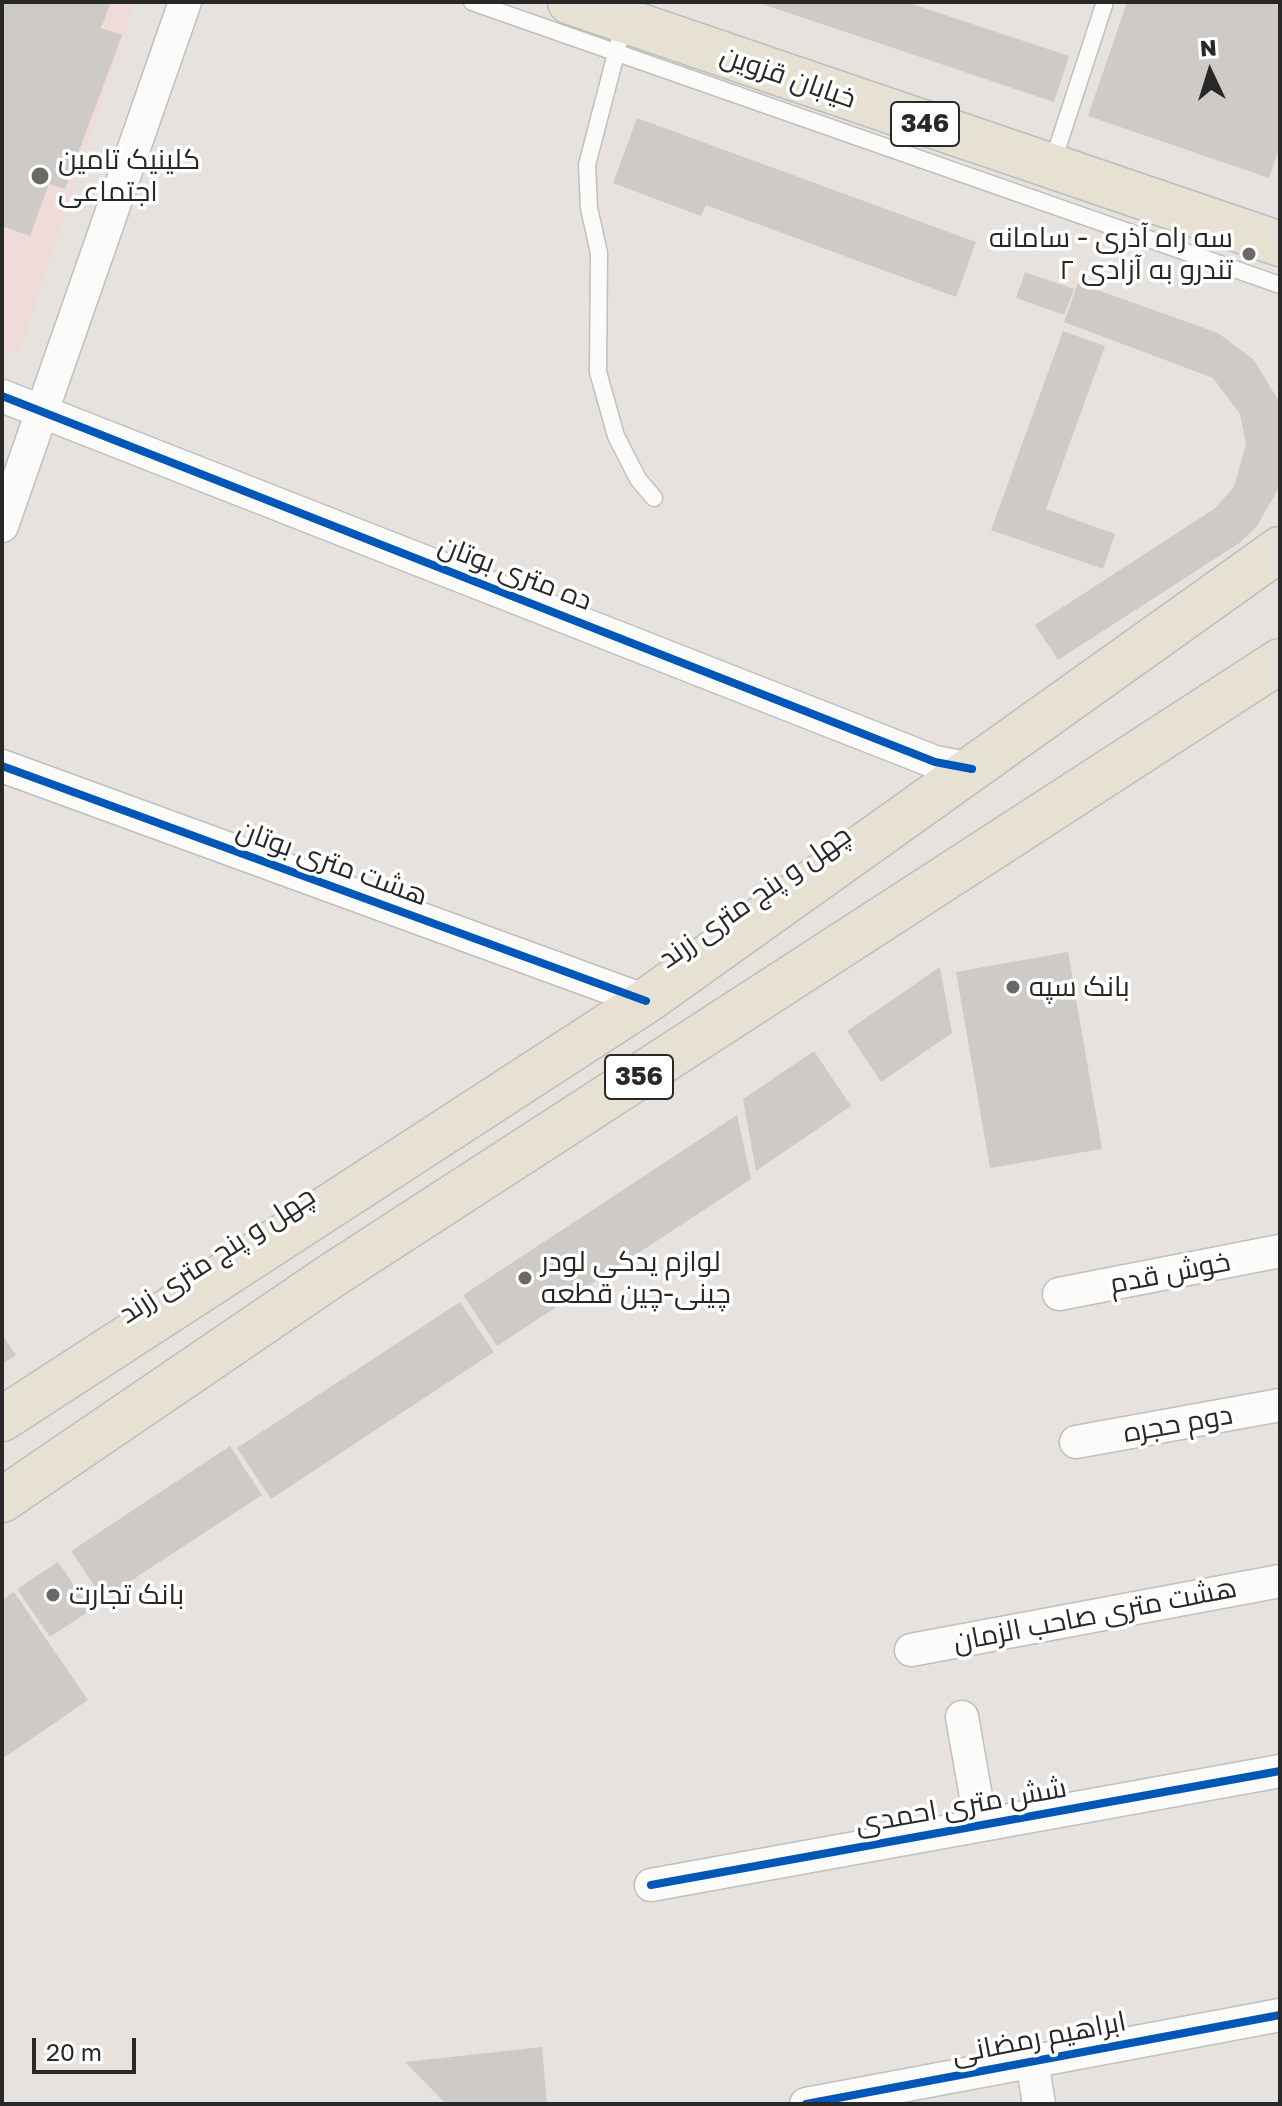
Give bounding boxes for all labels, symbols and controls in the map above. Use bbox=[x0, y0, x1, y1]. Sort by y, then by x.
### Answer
north arrow bbox=[1170, 32, 1250, 112]
text: N bbox=[1199, 34, 1218, 62]
street label: خیابان قزوین bbox=[716, 38, 860, 116]
road number: 346 bbox=[891, 102, 959, 146]
place label: کلینیک تامین اجتماعی bbox=[58, 143, 200, 209]
marker: کلینیک تامین اجتماعی bbox=[29, 165, 51, 187]
place label: سه راه آذری - سامانه ۲ تندرو به آزادی bbox=[989, 221, 1233, 287]
marker: سه راه آذری - سامانه ۲ تندرو به آزادی bbox=[1240, 245, 1258, 263]
street label: ده متری بوتان bbox=[434, 528, 596, 618]
street label: هشت متری بوتان bbox=[232, 813, 432, 913]
street label: چهل و پنج متری زرند bbox=[652, 818, 858, 976]
place label: بانک سپه bbox=[1029, 970, 1130, 1004]
marker: بانک سپه bbox=[1004, 978, 1022, 996]
road number: 356 bbox=[605, 1055, 673, 1099]
street label: چهل و پنج متری زرند bbox=[113, 1179, 321, 1331]
place label: لوازم یدکی لودر چینی-چین قطعه bbox=[541, 1245, 731, 1311]
street label: خوش قدم bbox=[1107, 1245, 1233, 1301]
marker: لوازم یدکی لودر چینی-چین قطعه bbox=[516, 1269, 534, 1287]
street label: دوم حجره bbox=[1121, 1398, 1235, 1450]
street label: هشت متری صاحب الزمان bbox=[950, 1571, 1240, 1659]
place label: بانک تجارت bbox=[69, 1578, 184, 1612]
marker: بانک تجارت bbox=[44, 1586, 62, 1604]
street label: شش متری احمدی bbox=[853, 1771, 1069, 1841]
street label: ابراهیم رمضانی bbox=[949, 2005, 1129, 2071]
scale bar bbox=[36, 2022, 140, 2072]
text: 20 m bbox=[46, 2037, 102, 2066]

